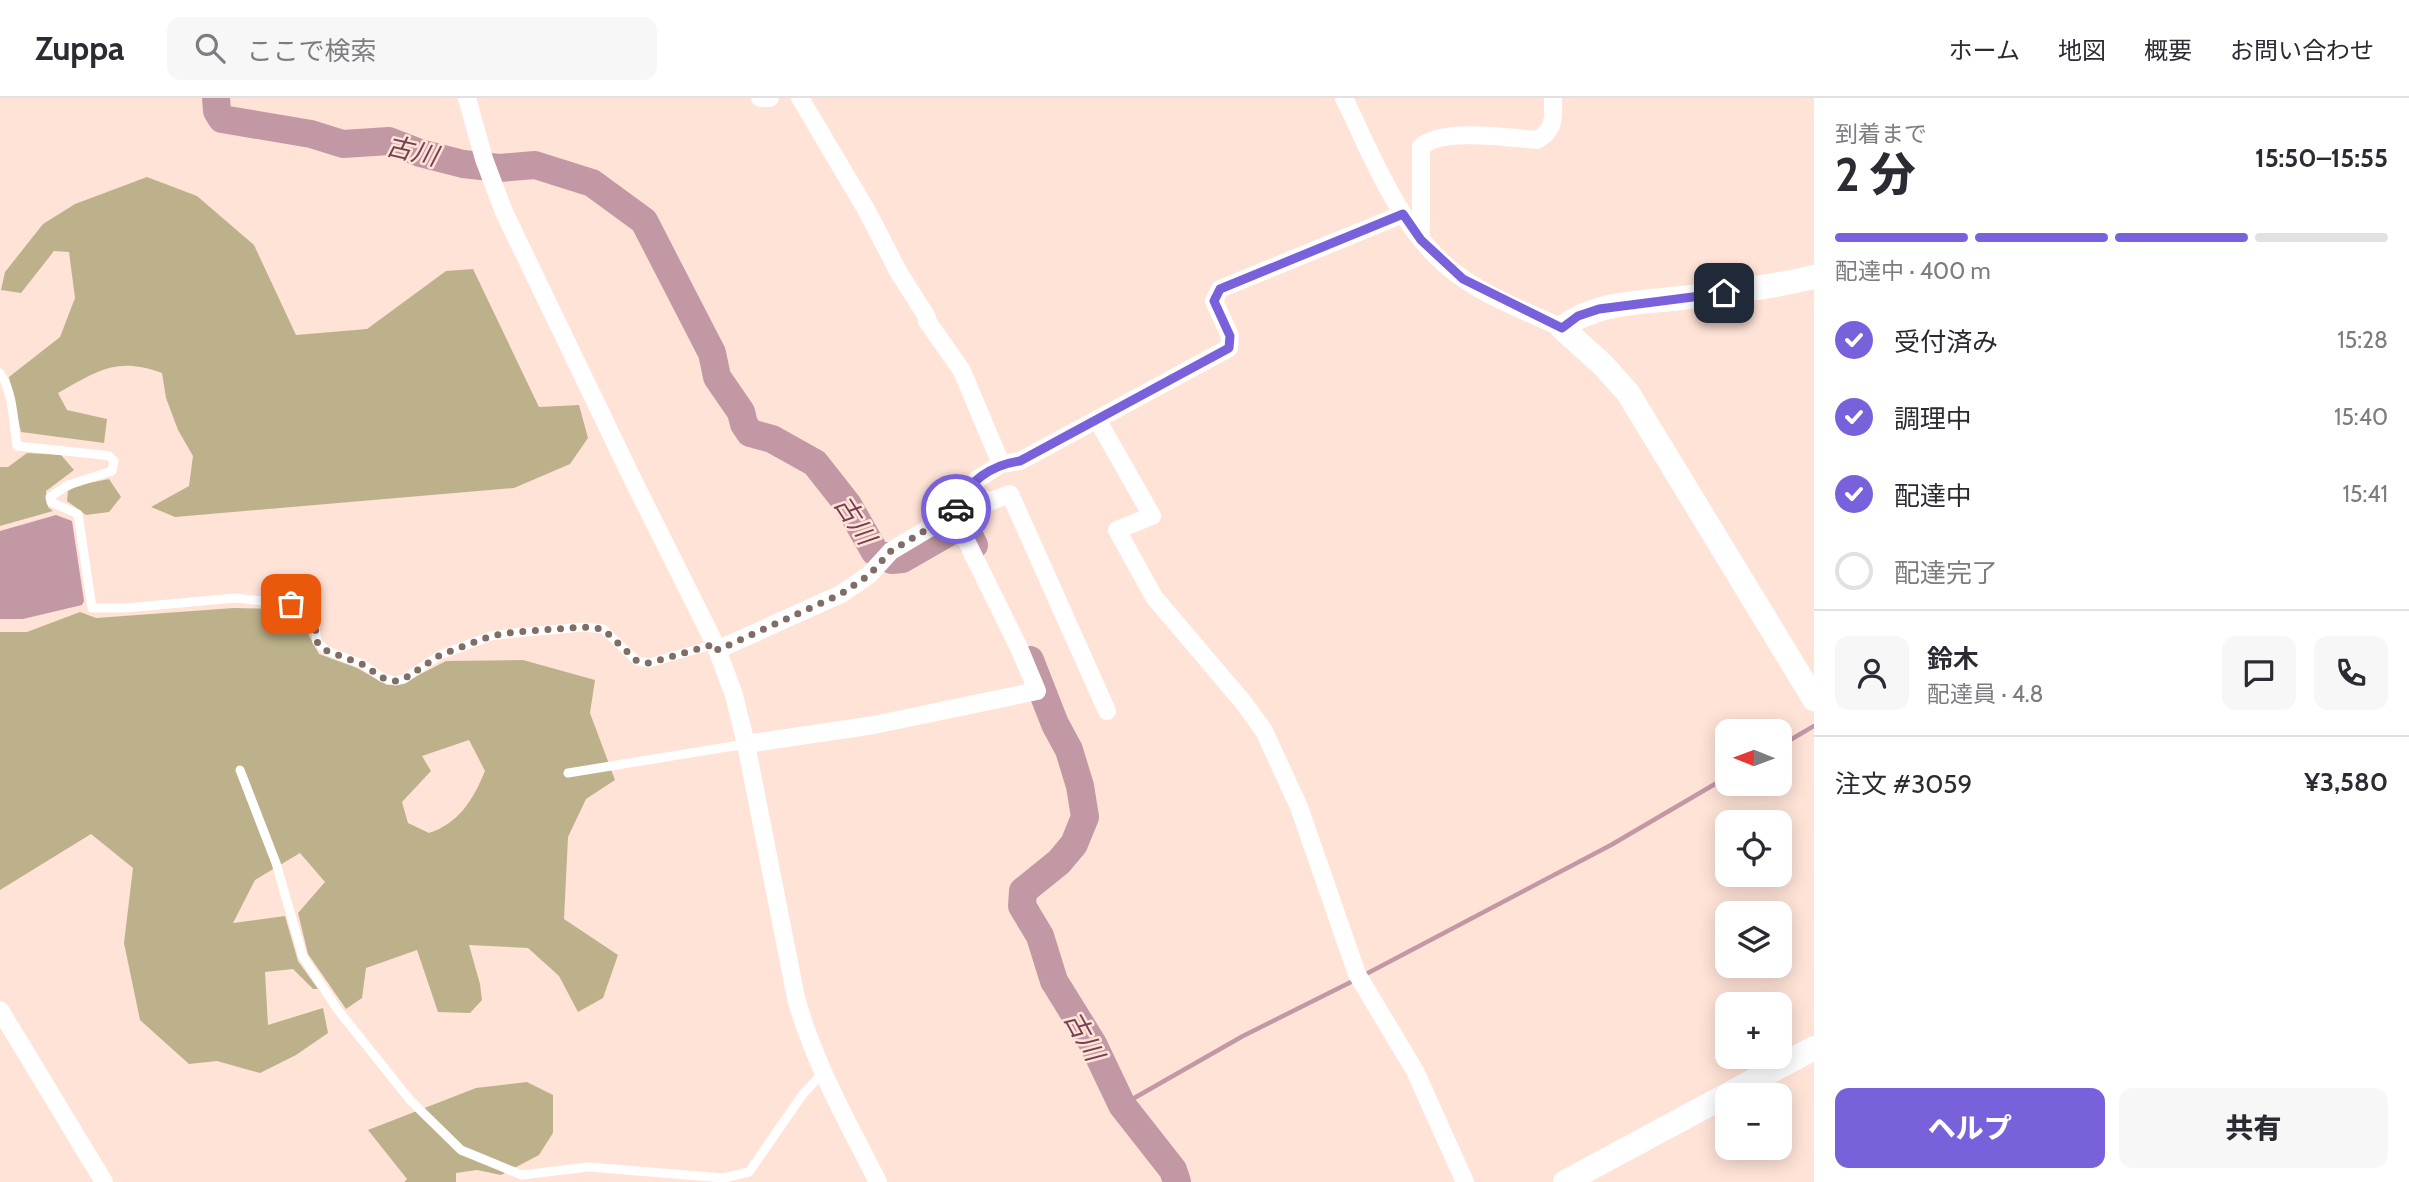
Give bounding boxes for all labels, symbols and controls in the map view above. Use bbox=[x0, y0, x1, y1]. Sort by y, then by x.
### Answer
search box bbox=[167, 17, 657, 80]
text: Zuppa bbox=[35, 28, 125, 68]
icon: search bbox=[191, 29, 229, 67]
text: ここで検索 bbox=[247, 35, 377, 67]
text: ホーム bbox=[1949, 36, 2020, 65]
text: 地図 bbox=[2058, 36, 2106, 65]
text: 概要 bbox=[2144, 36, 2192, 65]
text: お問い合わせ bbox=[2230, 36, 2374, 65]
text: 到着まで bbox=[1835, 120, 1927, 148]
water label: 古川 bbox=[383, 130, 444, 173]
text: 15:50–15:55 bbox=[2255, 142, 2388, 174]
text: 2 分 bbox=[1835, 147, 1916, 203]
text: 配達中 · 400 m bbox=[1835, 257, 1991, 285]
pin bbox=[1694, 263, 1754, 323]
icon: home bbox=[1705, 274, 1743, 312]
icon: check bbox=[1835, 321, 1873, 359]
text: 受付済み bbox=[1894, 326, 1998, 358]
text: 15:28 bbox=[2337, 326, 2388, 354]
icon: check bbox=[1835, 398, 1873, 436]
text: 調理中 bbox=[1894, 403, 1972, 435]
text: 15:40 bbox=[2334, 403, 2388, 431]
courier bbox=[921, 474, 991, 544]
icon: check bbox=[1835, 475, 1873, 513]
text: 配達中 bbox=[1894, 480, 1972, 512]
text: 15:41 bbox=[2342, 480, 2388, 508]
water label: 古川 bbox=[827, 489, 884, 553]
icon: car bbox=[937, 490, 975, 528]
text: 配達完了 bbox=[1894, 557, 1998, 589]
pin bbox=[261, 574, 321, 634]
icon: bag bbox=[272, 585, 310, 623]
button: person bbox=[1835, 636, 1909, 710]
button: chat bbox=[2222, 636, 2296, 710]
button: phone bbox=[2314, 636, 2388, 710]
text: 鈴木 bbox=[1927, 643, 1979, 675]
text: 配達員 · 4.8 bbox=[1927, 680, 2044, 708]
north arrow bbox=[1715, 719, 1792, 796]
map controls bbox=[1715, 719, 1792, 1160]
text: ¥3,580 bbox=[2304, 766, 2388, 798]
text: 注文 #3059 bbox=[1835, 768, 1972, 800]
button: locate bbox=[1715, 810, 1792, 887]
button: layers bbox=[1715, 901, 1792, 978]
button: + bbox=[1715, 992, 1792, 1069]
water label: 古川 bbox=[1057, 1005, 1112, 1069]
button: − bbox=[1715, 1083, 1792, 1160]
button: ヘルプ bbox=[1835, 1088, 2105, 1168]
button: 共有 bbox=[2119, 1088, 2388, 1168]

